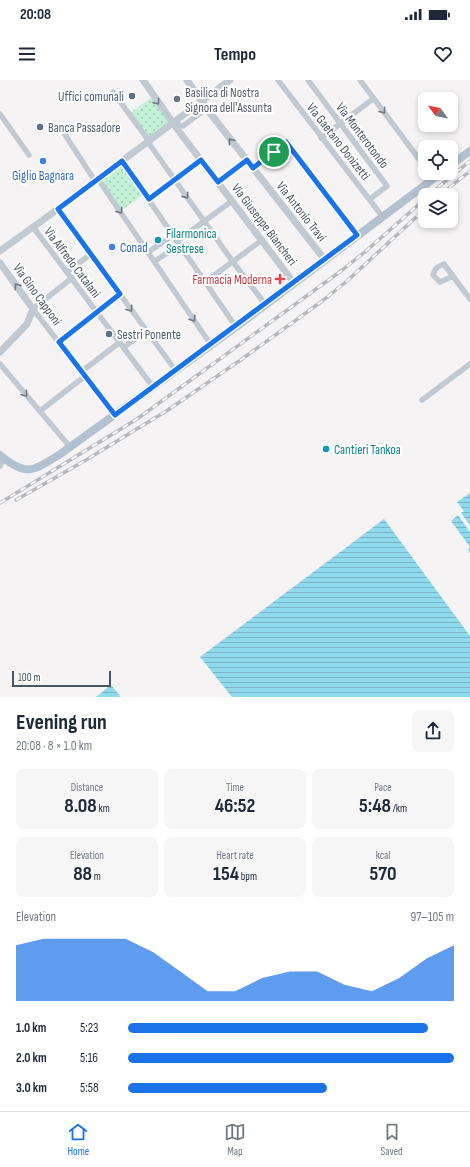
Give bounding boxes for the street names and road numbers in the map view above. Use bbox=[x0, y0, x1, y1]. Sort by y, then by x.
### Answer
street label: Via Gaetano Donizetti bbox=[303, 100, 373, 183]
street label: Via Monterotondo bbox=[332, 100, 392, 171]
street label: Via Antonio Travi bbox=[273, 178, 330, 245]
street label: Via Giuseppe Biancheri bbox=[228, 180, 300, 269]
street label: Via Alfredo Catalani bbox=[40, 224, 104, 301]
street label: Via Gino Capponi bbox=[9, 261, 65, 329]

